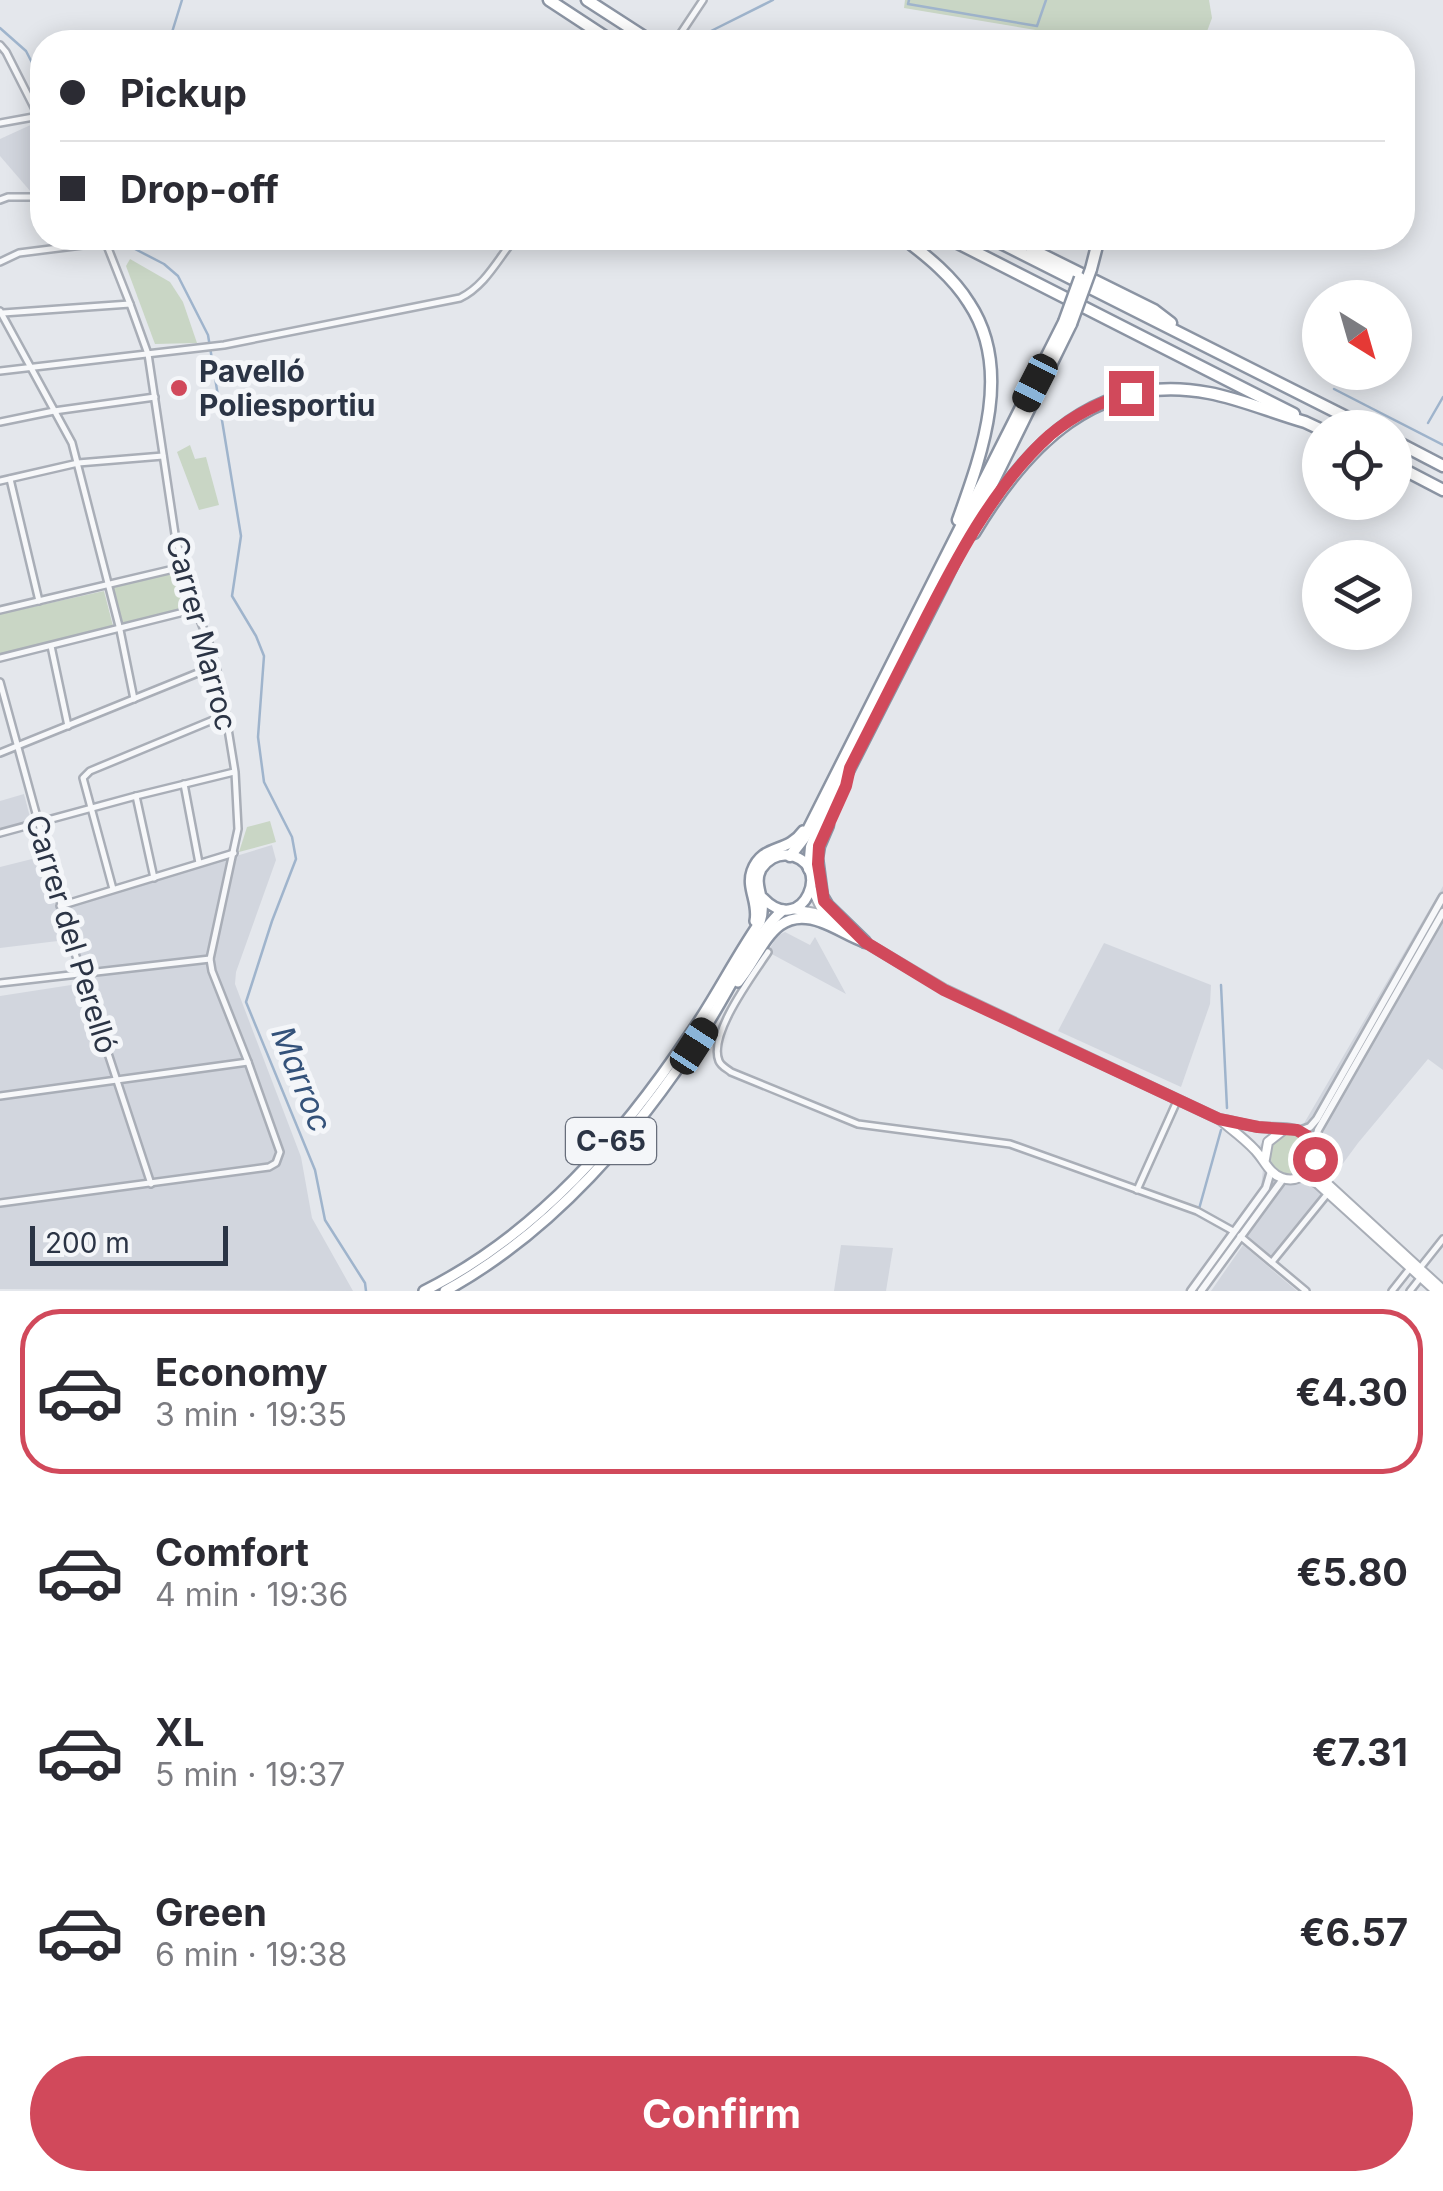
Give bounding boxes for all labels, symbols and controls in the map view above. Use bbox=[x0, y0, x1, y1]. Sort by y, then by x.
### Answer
text: Pickup bbox=[120, 70, 247, 116]
text: Drop-off bbox=[120, 166, 279, 212]
north arrow bbox=[1302, 280, 1412, 390]
map controls bbox=[1302, 280, 1412, 650]
car bbox=[1008, 349, 1062, 417]
place label: Pavelló Poliesportiu bbox=[199, 353, 375, 423]
route end bbox=[1109, 371, 1154, 416]
marker: Pavelló Poliesportiu bbox=[168, 377, 190, 399]
button: locate bbox=[1302, 410, 1412, 520]
street label: Carrer Marroc bbox=[159, 532, 245, 734]
button: layers bbox=[1302, 540, 1412, 650]
street label: Carrer del Perelló bbox=[19, 810, 125, 1058]
car bbox=[665, 1013, 723, 1079]
water label: Marroc bbox=[263, 1021, 341, 1137]
road number: C-65 bbox=[566, 1118, 656, 1164]
route start bbox=[1293, 1137, 1338, 1182]
scale bar bbox=[30, 1221, 228, 1266]
text: 200 m bbox=[45, 1226, 130, 1260]
icon: car bbox=[35, 1347, 125, 1437]
text: Economy bbox=[155, 1349, 328, 1395]
text: €4.30 bbox=[1296, 1369, 1408, 1415]
text: 3 min · 19:35 bbox=[155, 1395, 347, 1434]
icon: car bbox=[35, 1527, 125, 1617]
text: Comfort bbox=[155, 1529, 309, 1575]
text: €5.80 bbox=[1297, 1549, 1408, 1595]
text: 4 min · 19:36 bbox=[155, 1575, 348, 1614]
icon: car bbox=[35, 1707, 125, 1797]
text: XL bbox=[155, 1709, 205, 1755]
text: €7.31 bbox=[1312, 1729, 1408, 1775]
text: 5 min · 19:37 bbox=[155, 1755, 345, 1794]
icon: car bbox=[35, 1887, 125, 1977]
text: Green bbox=[155, 1889, 267, 1935]
text: €6.57 bbox=[1300, 1909, 1408, 1955]
text: 6 min · 19:38 bbox=[155, 1935, 347, 1974]
button: Confirm bbox=[30, 2056, 1413, 2171]

